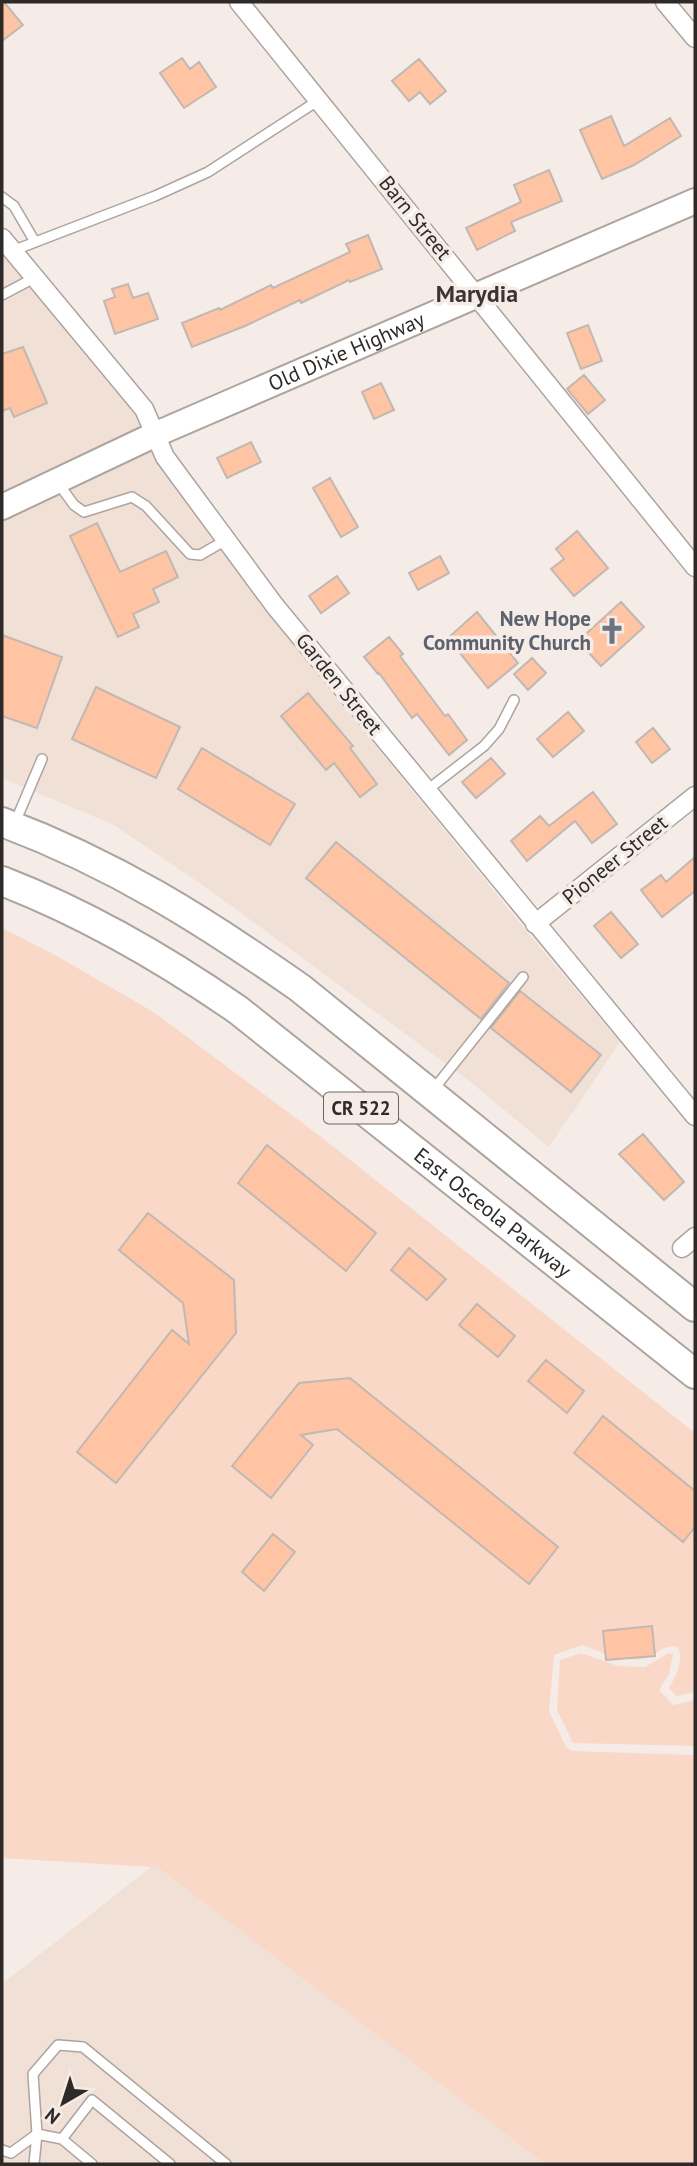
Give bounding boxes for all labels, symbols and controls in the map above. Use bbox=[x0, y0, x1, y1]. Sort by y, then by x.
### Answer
street label: Barn Street bbox=[373, 170, 458, 265]
district label: Marydia bbox=[436, 278, 518, 309]
street label: Old Dixie Highway bbox=[264, 305, 429, 397]
place label: New Hope Community Church bbox=[423, 605, 591, 656]
church icon: New Hope Community Church bbox=[597, 616, 627, 646]
street label: Garden Street bbox=[290, 627, 389, 740]
street label: Pioneer Street bbox=[557, 809, 673, 910]
road number: CR 522 bbox=[324, 1092, 398, 1124]
street label: East Osceola Parkway bbox=[409, 1141, 577, 1283]
north arrow bbox=[28, 2068, 98, 2138]
text: N bbox=[40, 2103, 65, 2129]

